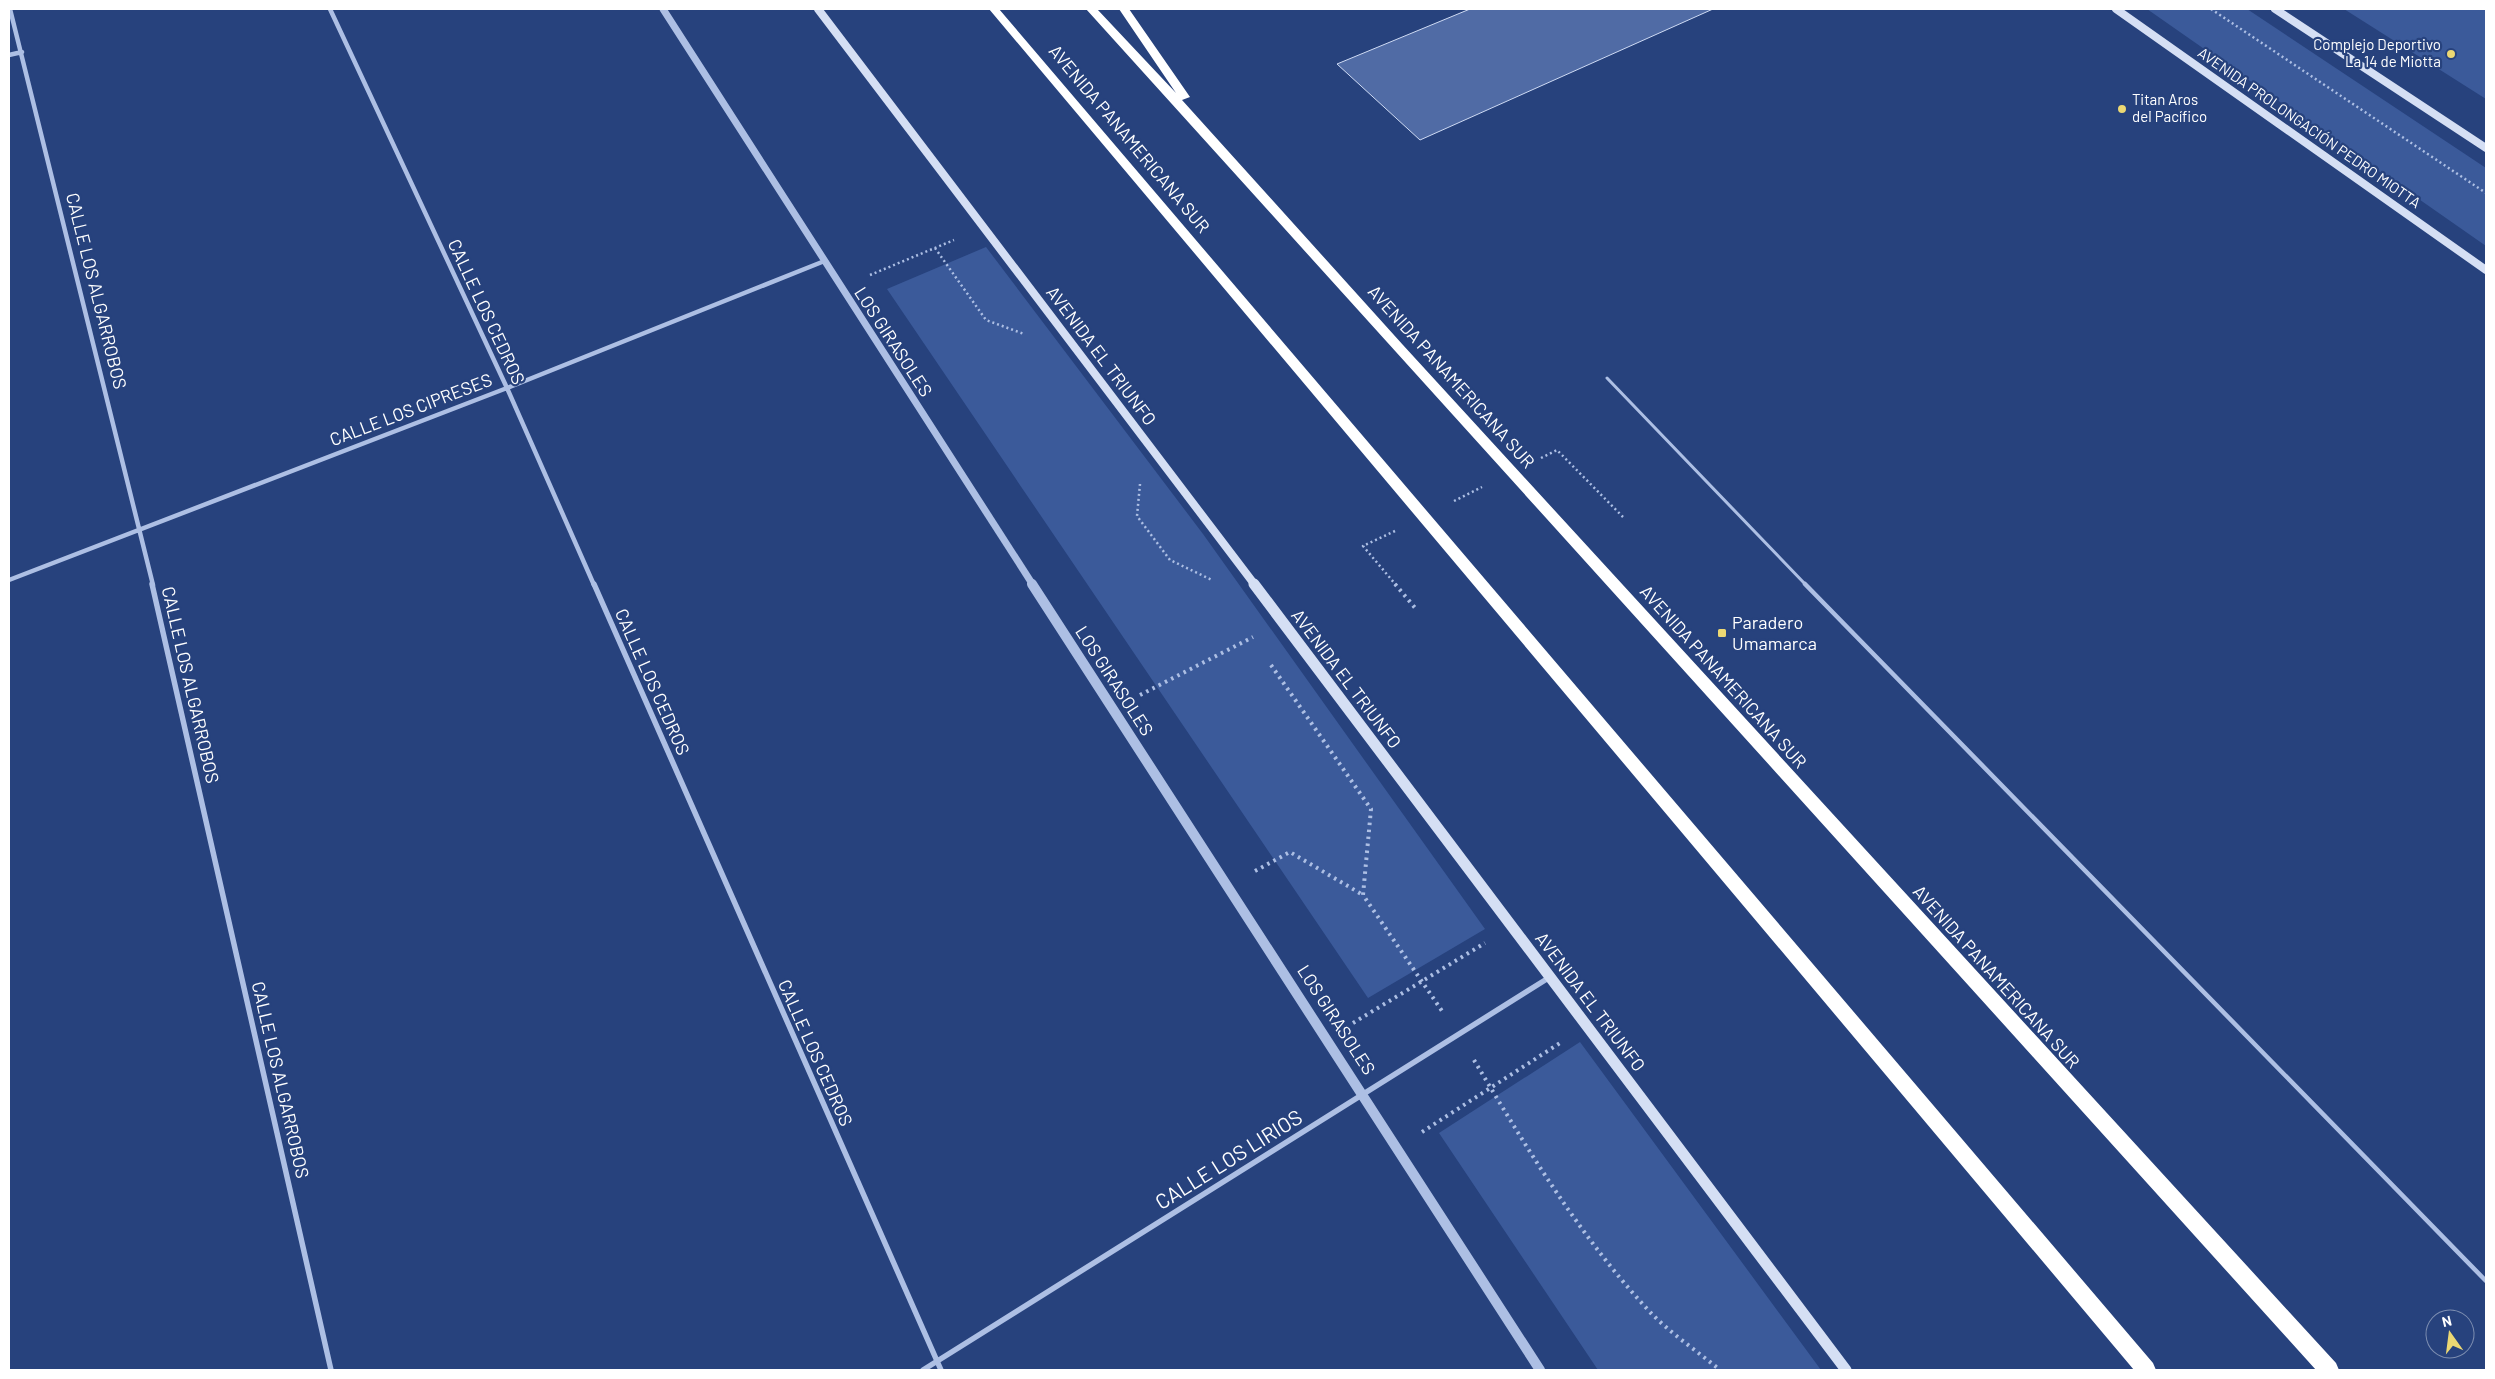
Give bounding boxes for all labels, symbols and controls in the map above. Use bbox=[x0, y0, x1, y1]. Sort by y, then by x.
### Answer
place label: Complejo Deportivo La 14 de Miotta bbox=[2313, 35, 2441, 70]
street label: AVENIDA PANAMERICANA SUR bbox=[1045, 40, 1215, 237]
street label: AVENIDA PROLONGACIÓN PEDRO MIOTTA bbox=[2195, 43, 2424, 211]
marker: Complejo Deportivo La 14 de Miotta bbox=[2445, 48, 2457, 60]
place label: Titan Aros del Pacífico bbox=[2132, 90, 2207, 125]
marker: Titan Aros del Pacífico bbox=[2116, 103, 2128, 115]
street label: CALLE LOS ALGARROBOS bbox=[62, 190, 132, 391]
street label: CALLE LOS CEDROS bbox=[444, 235, 530, 388]
street label: AVENIDA PANAMERICANA SUR bbox=[1364, 280, 1540, 472]
street label: AVENIDA EL TRIUNFO bbox=[1042, 281, 1161, 429]
street label: LOS GIRASOLES bbox=[850, 282, 938, 400]
street label: CALLE LOS CIPRESES bbox=[326, 368, 495, 450]
street label: AVENIDA PANAMERICANA SUR bbox=[1636, 580, 1812, 772]
street label: CALLE LOS ALGARROBOS bbox=[158, 584, 224, 785]
street label: AVENIDA EL TRIUNFO bbox=[1287, 604, 1406, 752]
street label: CALLE LOS CEDROS bbox=[611, 605, 695, 758]
place label: Paradero Umamarca bbox=[1732, 611, 1817, 654]
street label: LOS GIRASOLES bbox=[1071, 621, 1159, 739]
marker: Paradero Umamarca bbox=[1716, 627, 1728, 639]
street label: AVENIDA PANAMERICANA SUR bbox=[1909, 880, 2085, 1072]
street label: AVENIDA EL TRIUNFO bbox=[1531, 927, 1650, 1075]
street label: LOS GIRASOLES bbox=[1293, 960, 1381, 1078]
street label: CALLE LOS CEDROS bbox=[774, 976, 858, 1129]
street label: CALLE LOS ALGARROBOS bbox=[248, 979, 314, 1180]
street label: CALLE LOS LIRIOS bbox=[1150, 1103, 1306, 1214]
north arrow bbox=[2425, 1309, 2475, 1359]
text: N bbox=[2440, 1312, 2453, 1330]

